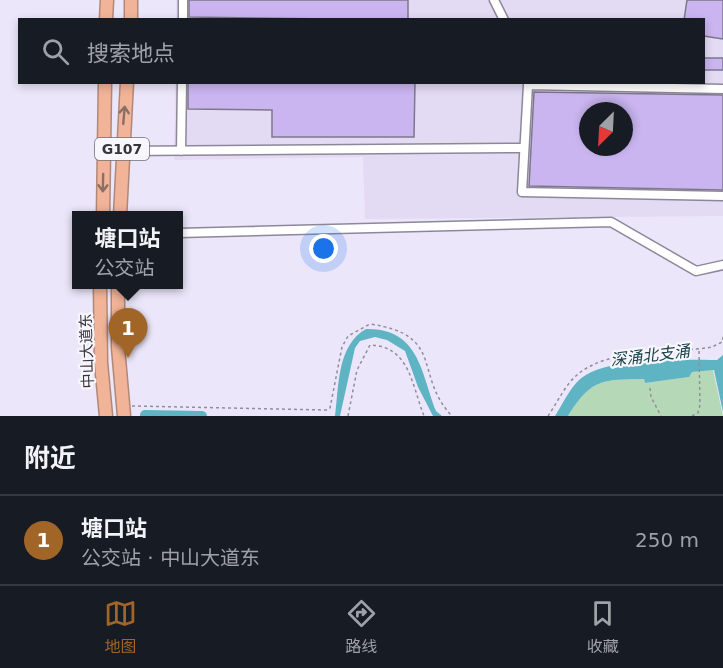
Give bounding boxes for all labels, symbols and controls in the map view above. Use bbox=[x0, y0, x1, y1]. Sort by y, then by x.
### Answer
search box bbox=[18, 18, 705, 84]
icon: search bbox=[39, 35, 72, 68]
text: 搜索地点 bbox=[87, 41, 175, 66]
north arrow bbox=[579, 102, 633, 156]
one-way arrow bbox=[119, 106, 130, 126]
road number: G107 bbox=[95, 138, 149, 160]
one-way arrow bbox=[98, 172, 109, 192]
popup bbox=[72, 211, 183, 289]
text: 塘口站 bbox=[94, 226, 161, 251]
your location bbox=[309, 234, 338, 263]
text: 公交站 bbox=[94, 256, 154, 280]
pin: 1 bbox=[108, 308, 148, 358]
street label: 中山大道东 bbox=[77, 313, 97, 389]
water label: 深涌北支涌 bbox=[609, 341, 693, 370]
text: 附近 bbox=[24, 443, 76, 473]
text: 塘口站 bbox=[81, 516, 147, 541]
text: 1 bbox=[37, 528, 50, 552]
text: 250 m bbox=[635, 528, 699, 552]
text: 公交站 · 中山大道东 bbox=[81, 546, 260, 570]
tab: 地图 bbox=[104, 597, 137, 657]
tab: 路线 bbox=[345, 597, 378, 657]
tab: 收藏 bbox=[586, 597, 619, 657]

